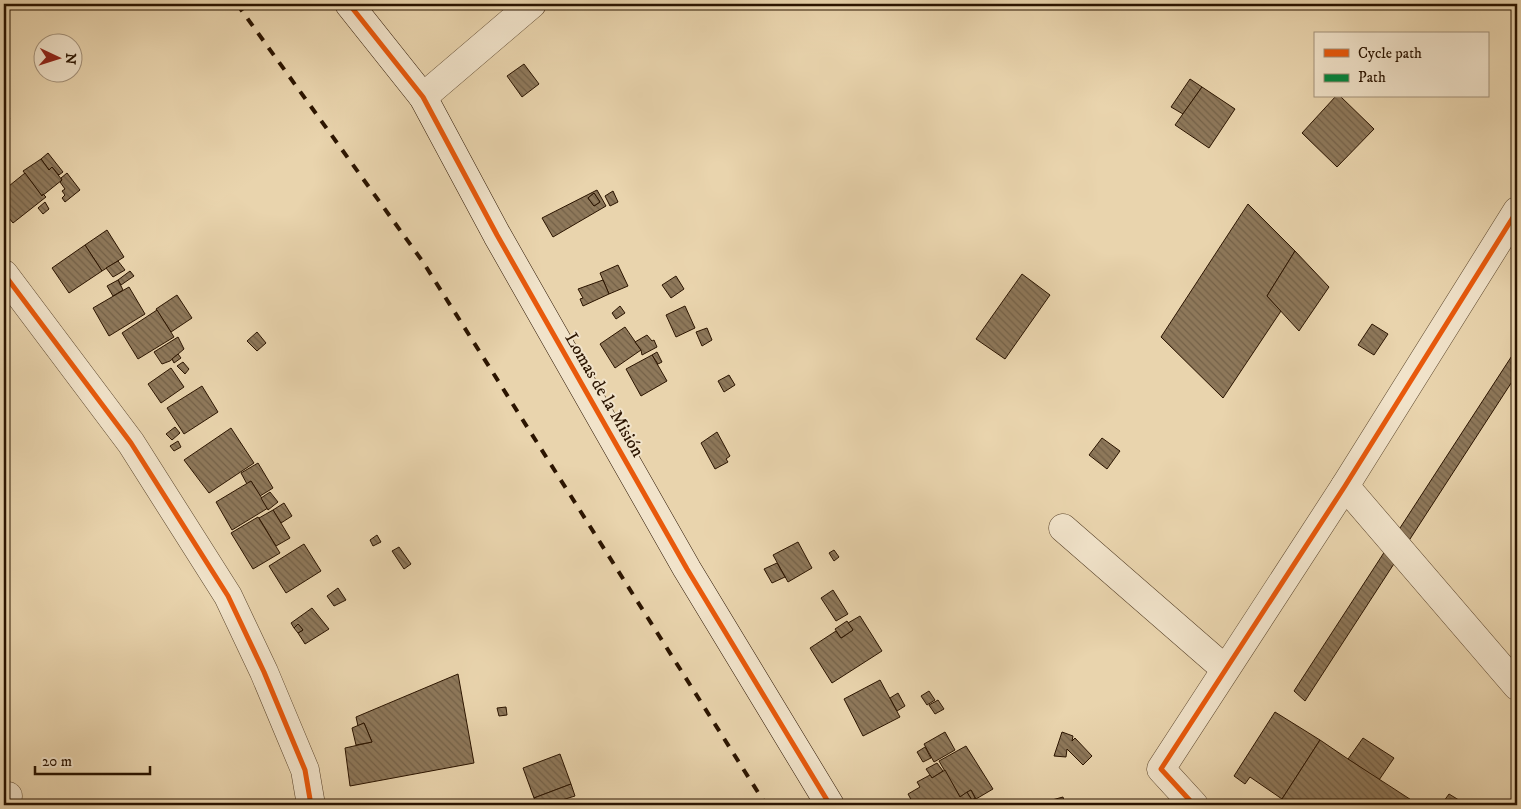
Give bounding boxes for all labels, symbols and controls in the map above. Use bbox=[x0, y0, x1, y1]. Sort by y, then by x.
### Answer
north arrow bbox=[32, 32, 82, 82]
legend bbox=[1314, 32, 1488, 98]
text: Cycle path bbox=[1358, 44, 1422, 63]
text: N bbox=[61, 52, 79, 66]
text: Path bbox=[1358, 68, 1386, 87]
street label: Lomas de la Misión bbox=[560, 329, 649, 462]
scale bar bbox=[35, 744, 150, 776]
text: 20 m bbox=[42, 752, 72, 771]

